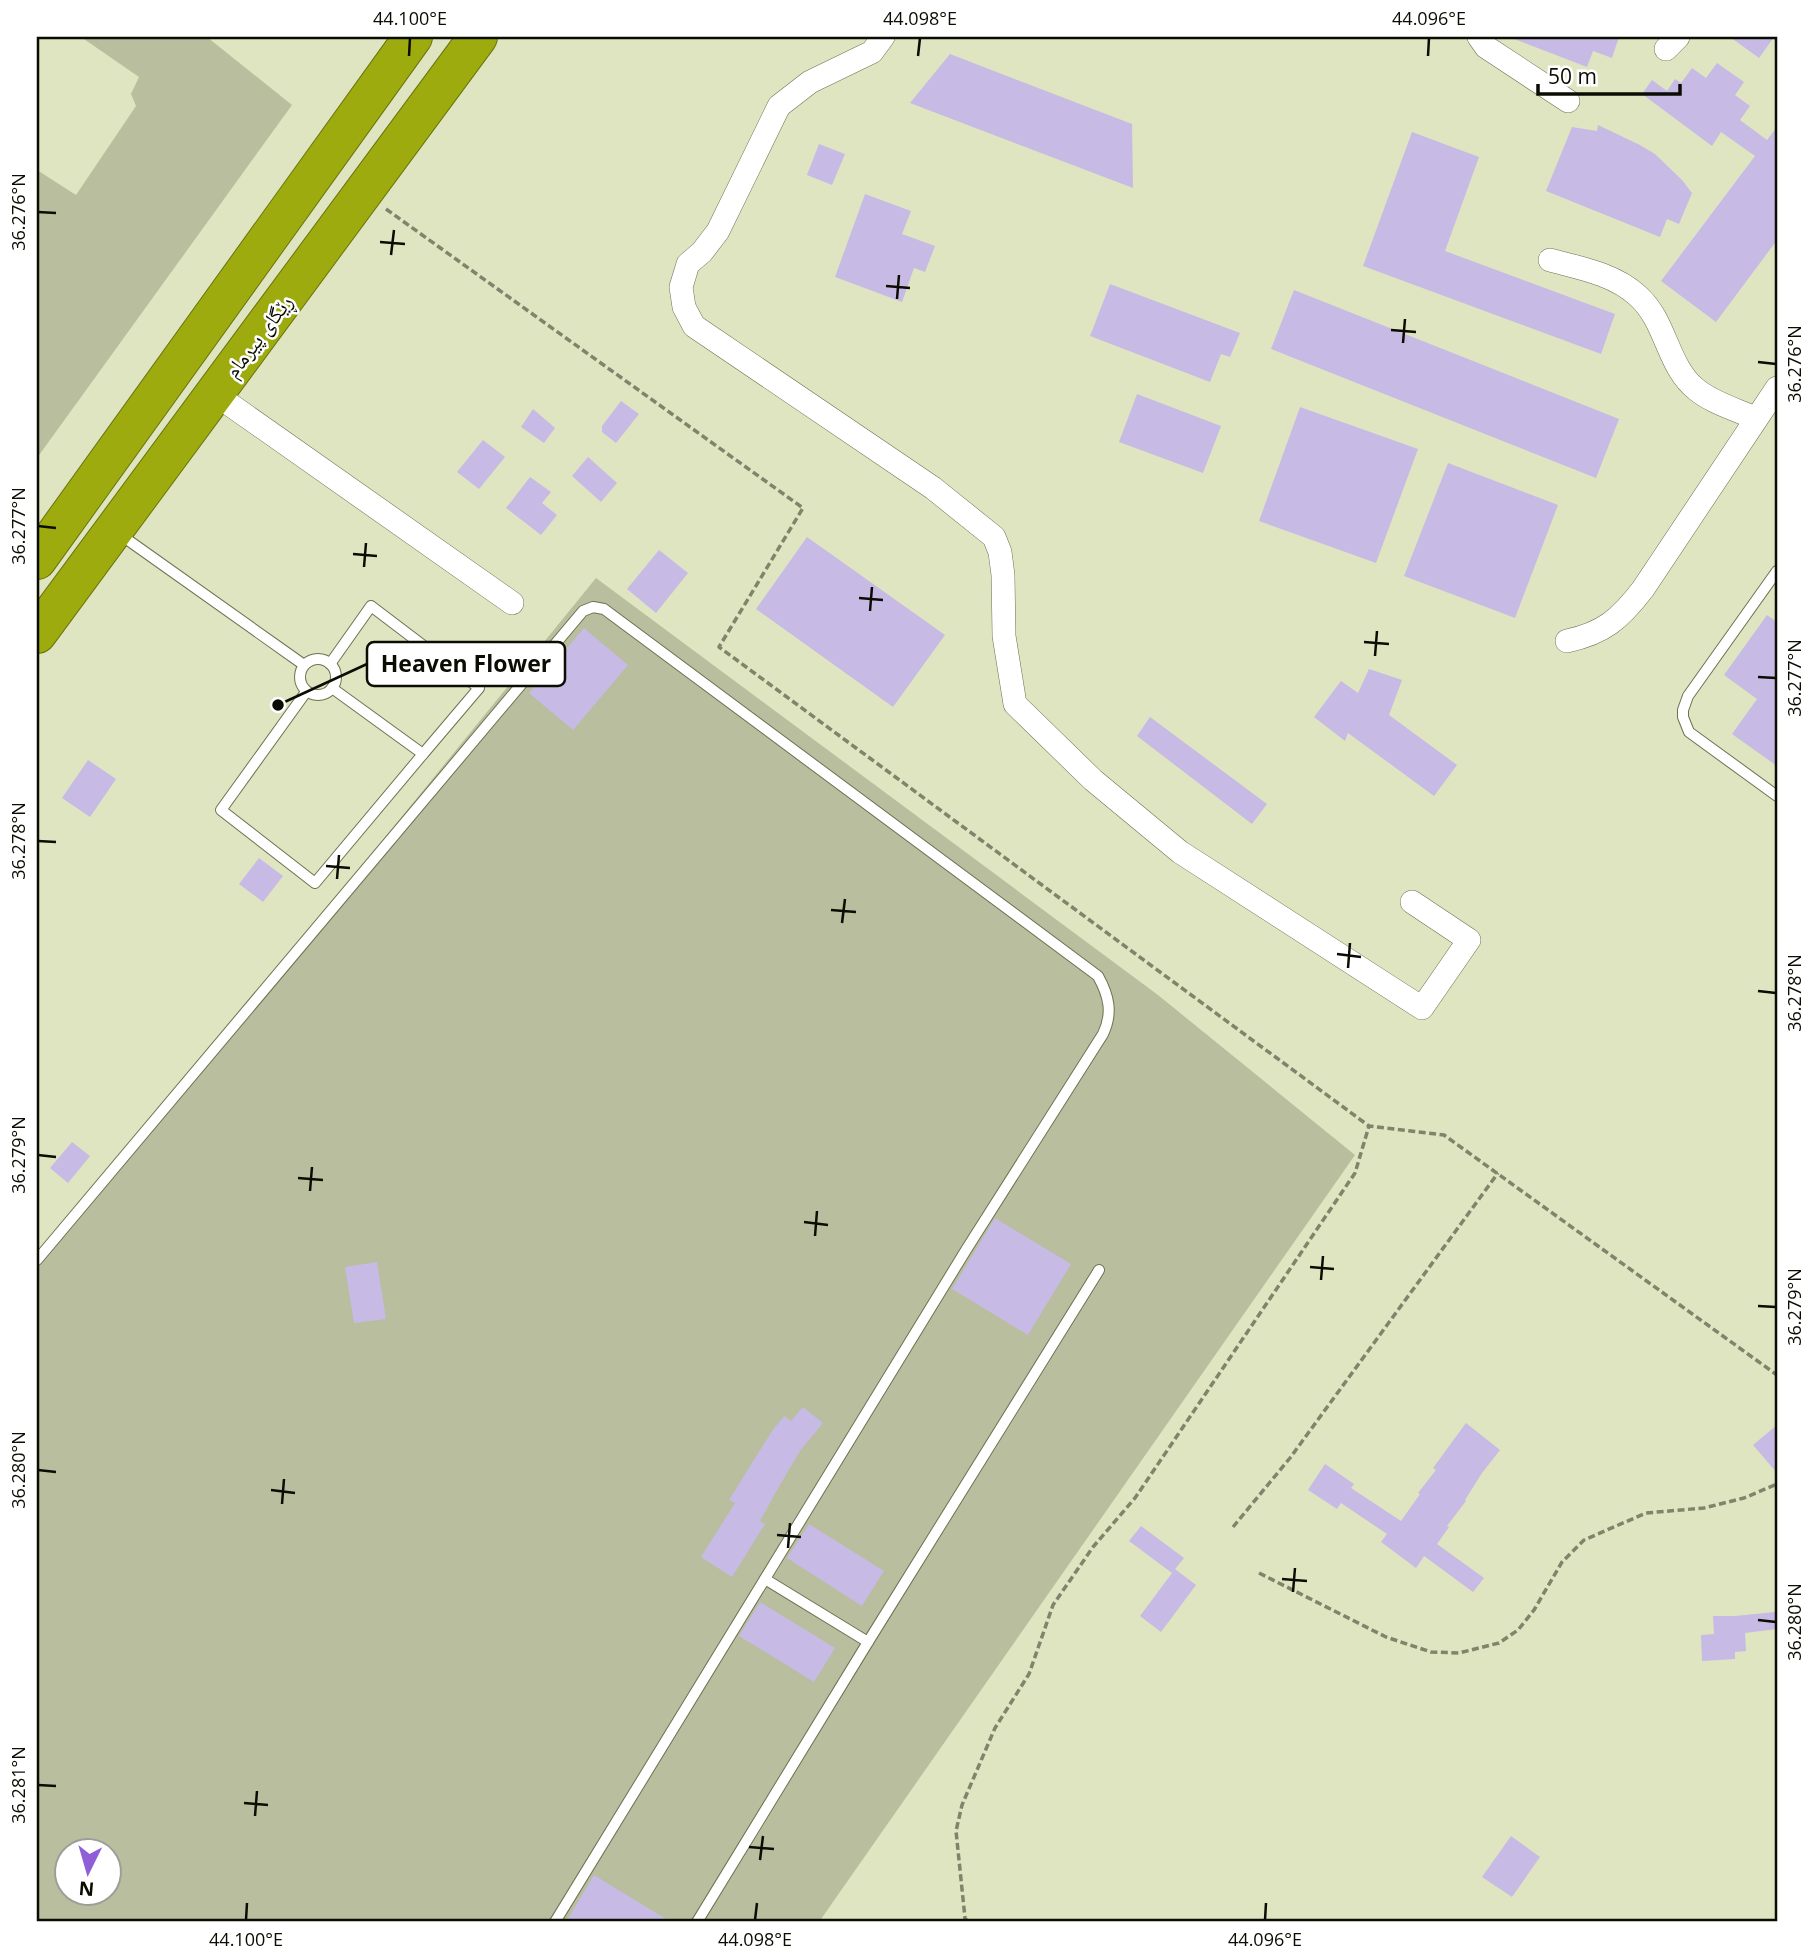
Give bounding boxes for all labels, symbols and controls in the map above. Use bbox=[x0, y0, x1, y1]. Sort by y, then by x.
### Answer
text: 44.100°E bbox=[373, 6, 447, 30]
text: 44.098°E bbox=[883, 6, 957, 30]
text: 44.096°E bbox=[1392, 6, 1466, 30]
scale bar bbox=[1538, 52, 1679, 96]
text: 50 m bbox=[1548, 62, 1597, 90]
text: 36.276°N bbox=[6, 173, 30, 251]
street label: ڕێگای پیرمام bbox=[218, 289, 301, 385]
text: 36.276°N bbox=[1782, 325, 1806, 403]
text: 36.277°N bbox=[6, 487, 30, 565]
text: 36.277°N bbox=[1782, 639, 1806, 717]
callout: Heaven Flower bbox=[367, 642, 565, 686]
text: Heaven Flower bbox=[381, 647, 551, 679]
text: 36.278°N bbox=[6, 802, 30, 880]
text: 36.278°N bbox=[1782, 954, 1806, 1032]
text: 36.279°N bbox=[6, 1116, 30, 1194]
text: 36.279°N bbox=[1782, 1268, 1806, 1346]
text: 36.280°N bbox=[6, 1431, 30, 1509]
text: 36.280°N bbox=[1782, 1583, 1806, 1661]
text: 36.281°N bbox=[6, 1746, 30, 1824]
north arrow bbox=[52, 1836, 122, 1906]
text: N bbox=[78, 1875, 95, 1903]
text: 44.100°E bbox=[209, 1927, 283, 1951]
text: 44.098°E bbox=[718, 1927, 792, 1951]
text: 44.096°E bbox=[1228, 1927, 1302, 1951]

